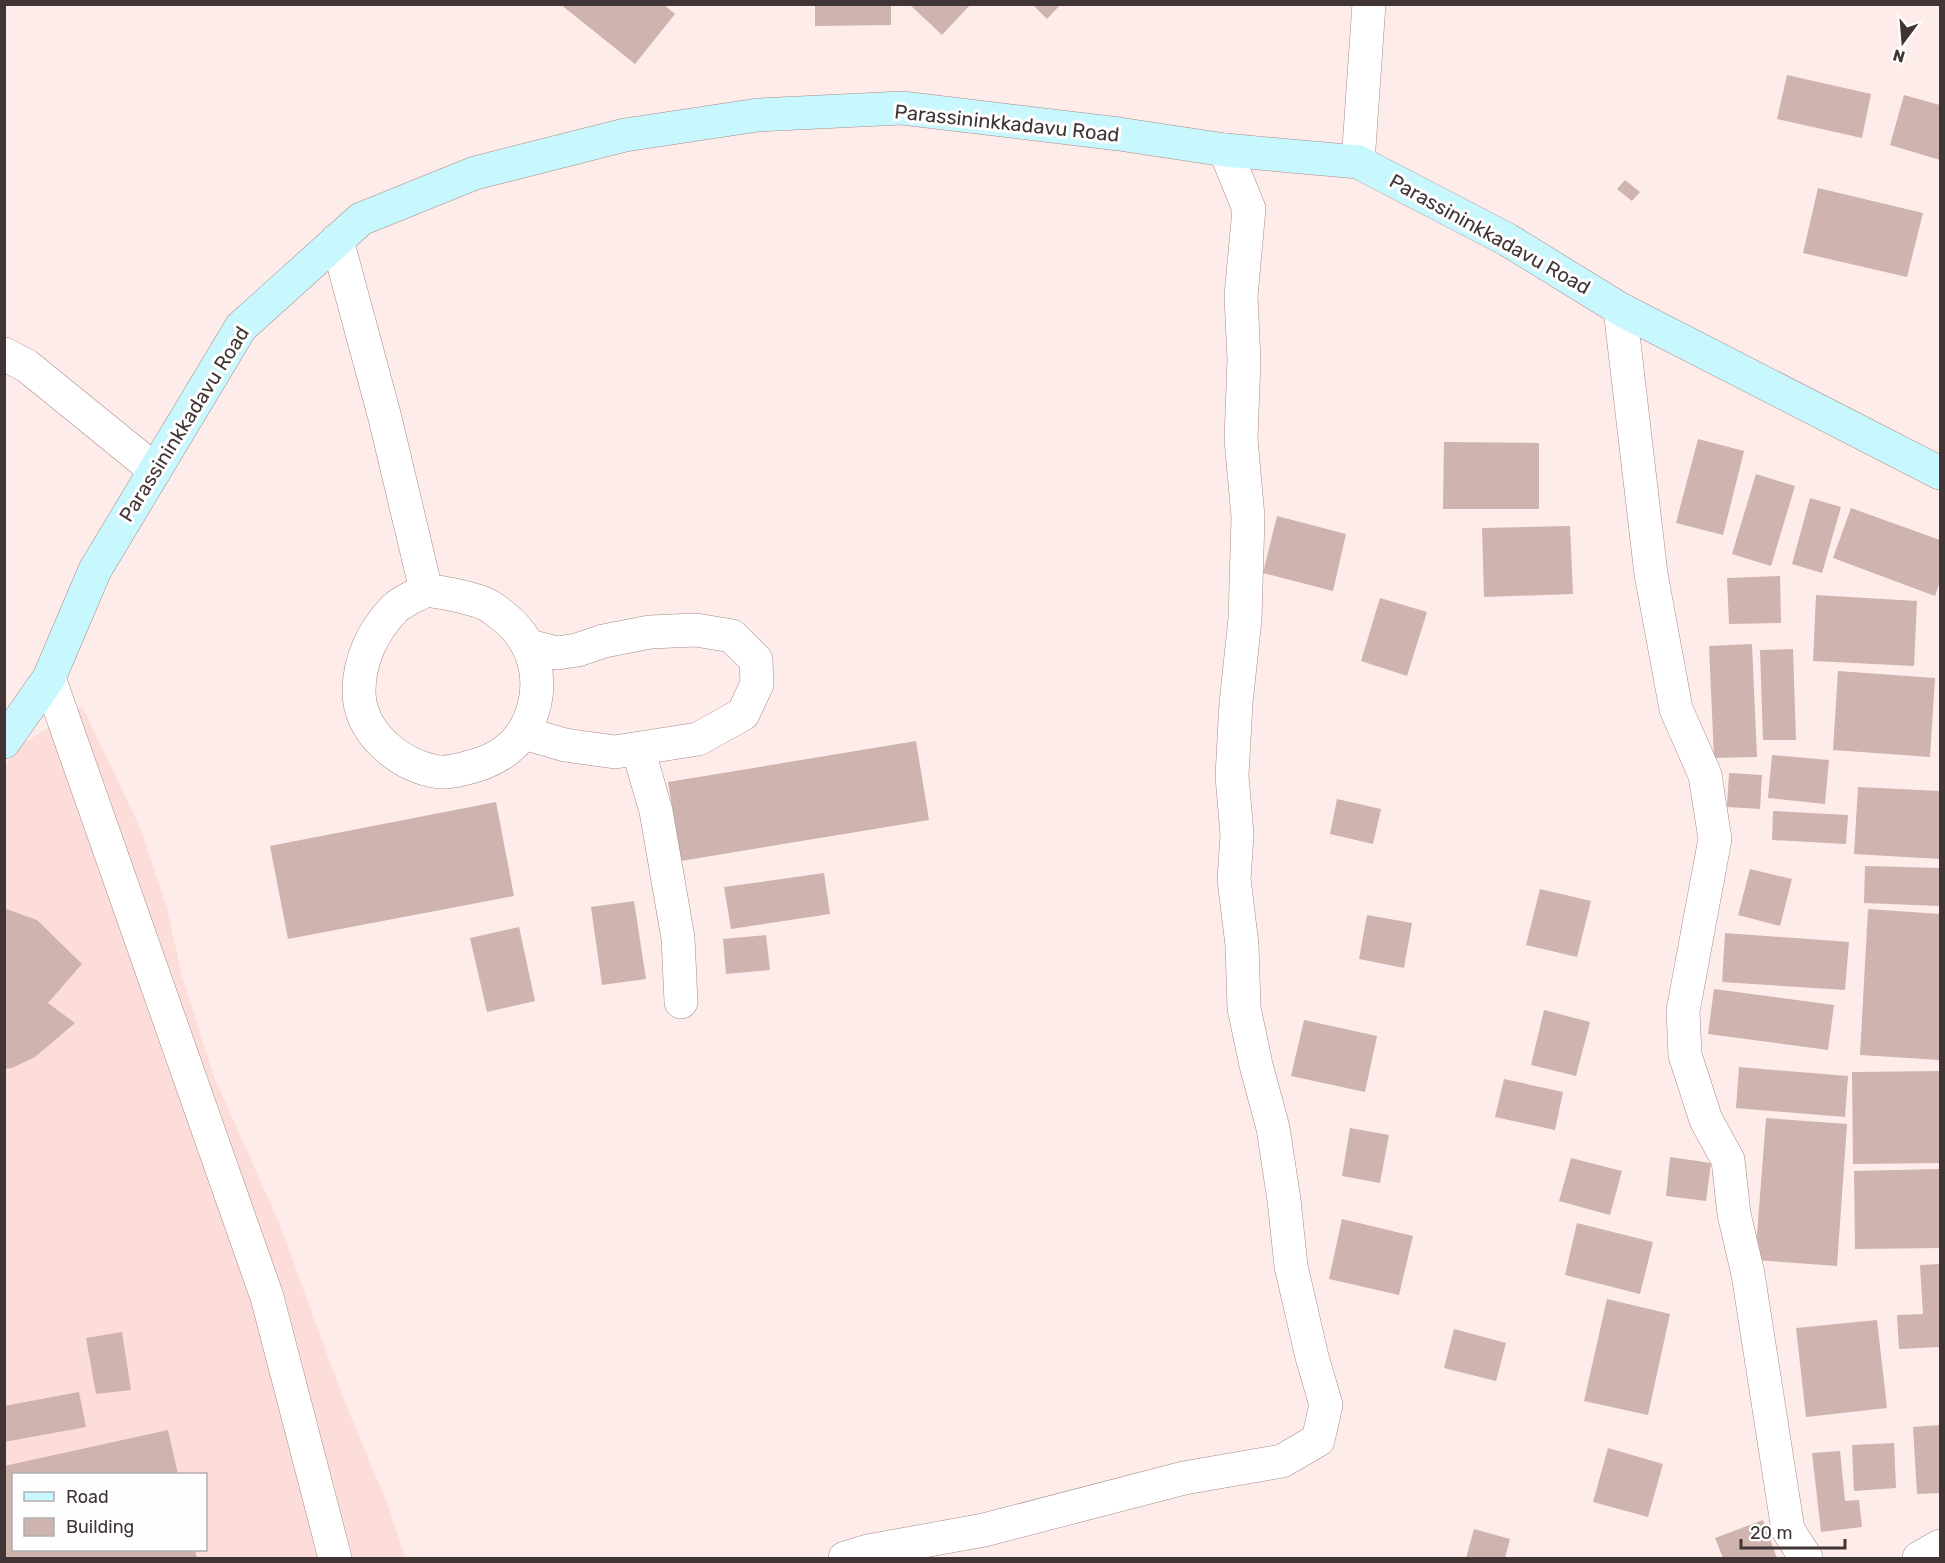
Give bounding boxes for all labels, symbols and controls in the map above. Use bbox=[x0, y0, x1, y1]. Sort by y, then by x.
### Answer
north arrow bbox=[1873, 12, 1933, 72]
text: N bbox=[1891, 45, 1907, 67]
street label: Parassininkkadavu Road bbox=[893, 99, 1121, 147]
street label: Parassininkkadavu Road bbox=[1385, 169, 1595, 299]
street label: Parassininkkadavu Road bbox=[114, 322, 254, 526]
legend bbox=[12, 1473, 207, 1551]
text: Road bbox=[66, 1486, 109, 1508]
scale bar bbox=[1741, 1512, 1844, 1550]
text: Building bbox=[66, 1516, 134, 1538]
text: 20 m bbox=[1750, 1522, 1792, 1544]

